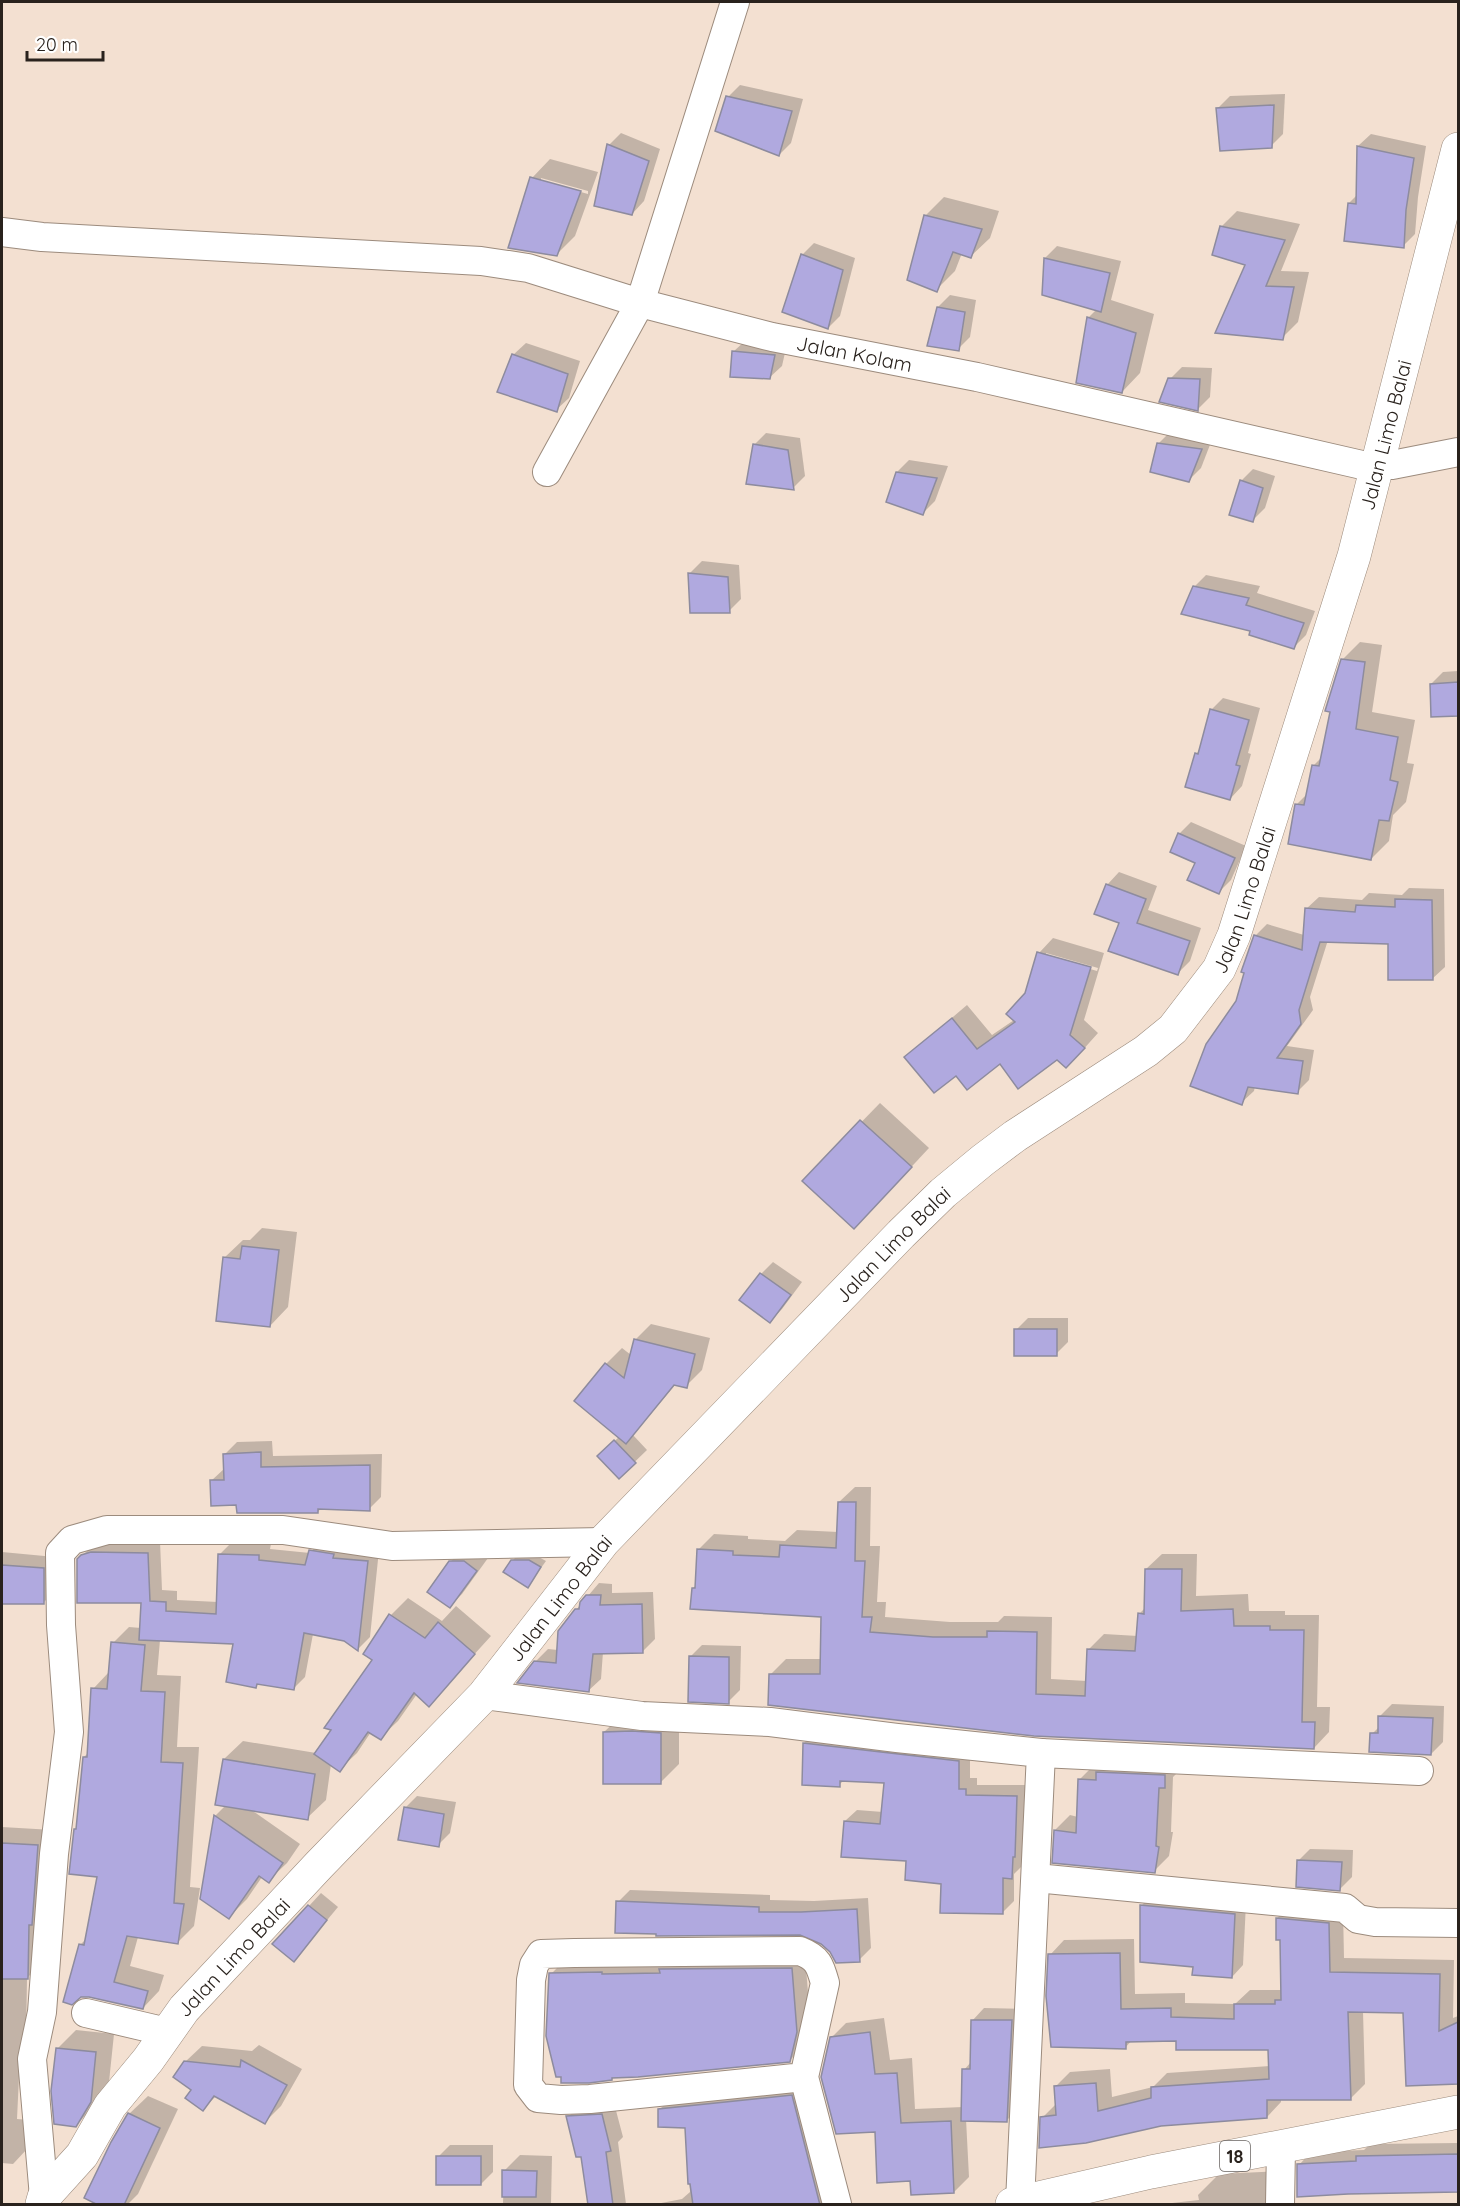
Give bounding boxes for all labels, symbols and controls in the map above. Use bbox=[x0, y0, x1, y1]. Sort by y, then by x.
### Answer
scale bar bbox=[27, 24, 104, 62]
text: 20 m bbox=[36, 33, 78, 56]
street label: Jalan Kolam bbox=[794, 330, 915, 377]
street label: Jalan Limo Balai bbox=[1354, 357, 1416, 513]
street label: Jalan Limo Balai bbox=[1206, 823, 1280, 977]
street label: Jalan Limo Balai bbox=[829, 1180, 955, 1308]
street label: Jalan Limo Balai bbox=[502, 1529, 617, 1666]
street label: Jalan Limo Balai bbox=[171, 1892, 295, 2022]
road number: 18 bbox=[1220, 2141, 1250, 2171]

